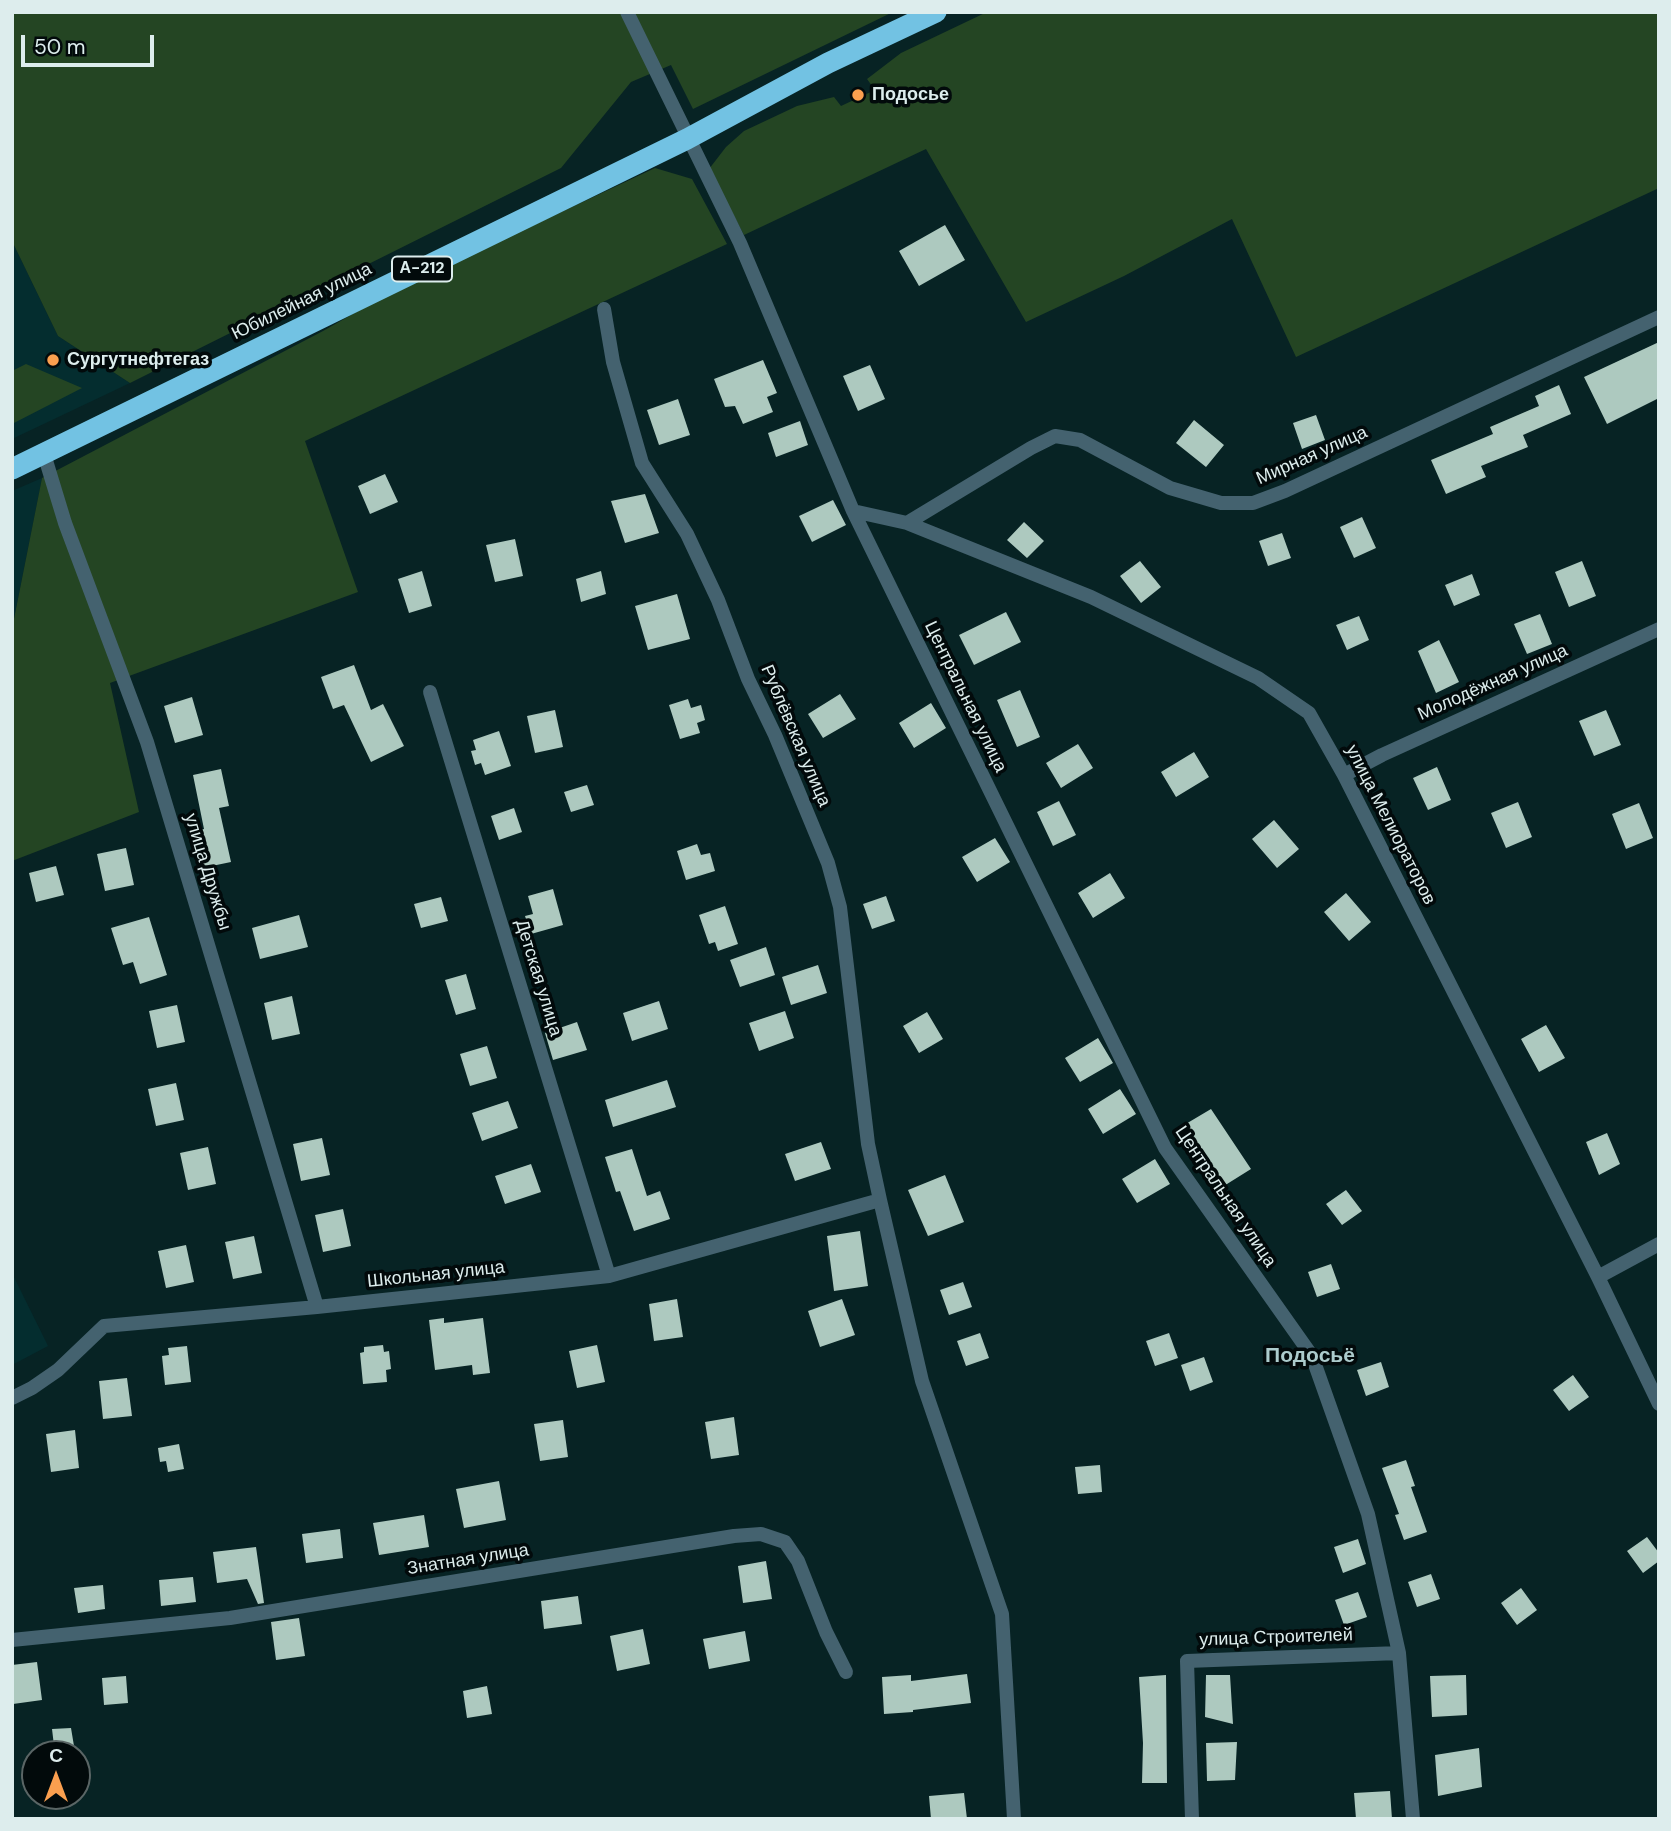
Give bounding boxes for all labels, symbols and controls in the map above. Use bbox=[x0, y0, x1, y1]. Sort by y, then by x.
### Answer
scale bar bbox=[24, 21, 158, 65]
text: 50 m bbox=[34, 33, 85, 61]
place label: Подосье bbox=[872, 84, 949, 106]
marker: Подосье bbox=[850, 87, 866, 103]
road number: А-212 bbox=[392, 256, 452, 282]
street label: Юбилейная улица bbox=[228, 259, 376, 345]
place label: Сургутнефтегаз bbox=[67, 349, 209, 371]
marker: Сургутнефтегаз bbox=[45, 352, 61, 368]
street label: Мирная улица bbox=[1253, 422, 1371, 490]
street label: Центральная улица bbox=[919, 618, 1011, 776]
street label: Молодёжная улица bbox=[1415, 640, 1571, 726]
street label: Рублёвская улица bbox=[755, 662, 835, 810]
street label: улица Мелиораторов bbox=[1340, 741, 1440, 909]
street label: улица Дружбы bbox=[179, 811, 235, 933]
street label: Детская улица bbox=[510, 917, 566, 1039]
street label: Центральная улица bbox=[1170, 1122, 1280, 1272]
street label: Школьная улица bbox=[366, 1257, 506, 1293]
district label: Подосьё bbox=[1265, 1343, 1355, 1369]
street label: Знатная улица bbox=[406, 1540, 530, 1580]
street label: улица Строителей bbox=[1199, 1625, 1353, 1651]
north arrow bbox=[21, 1740, 91, 1810]
text: С bbox=[49, 1743, 63, 1768]

